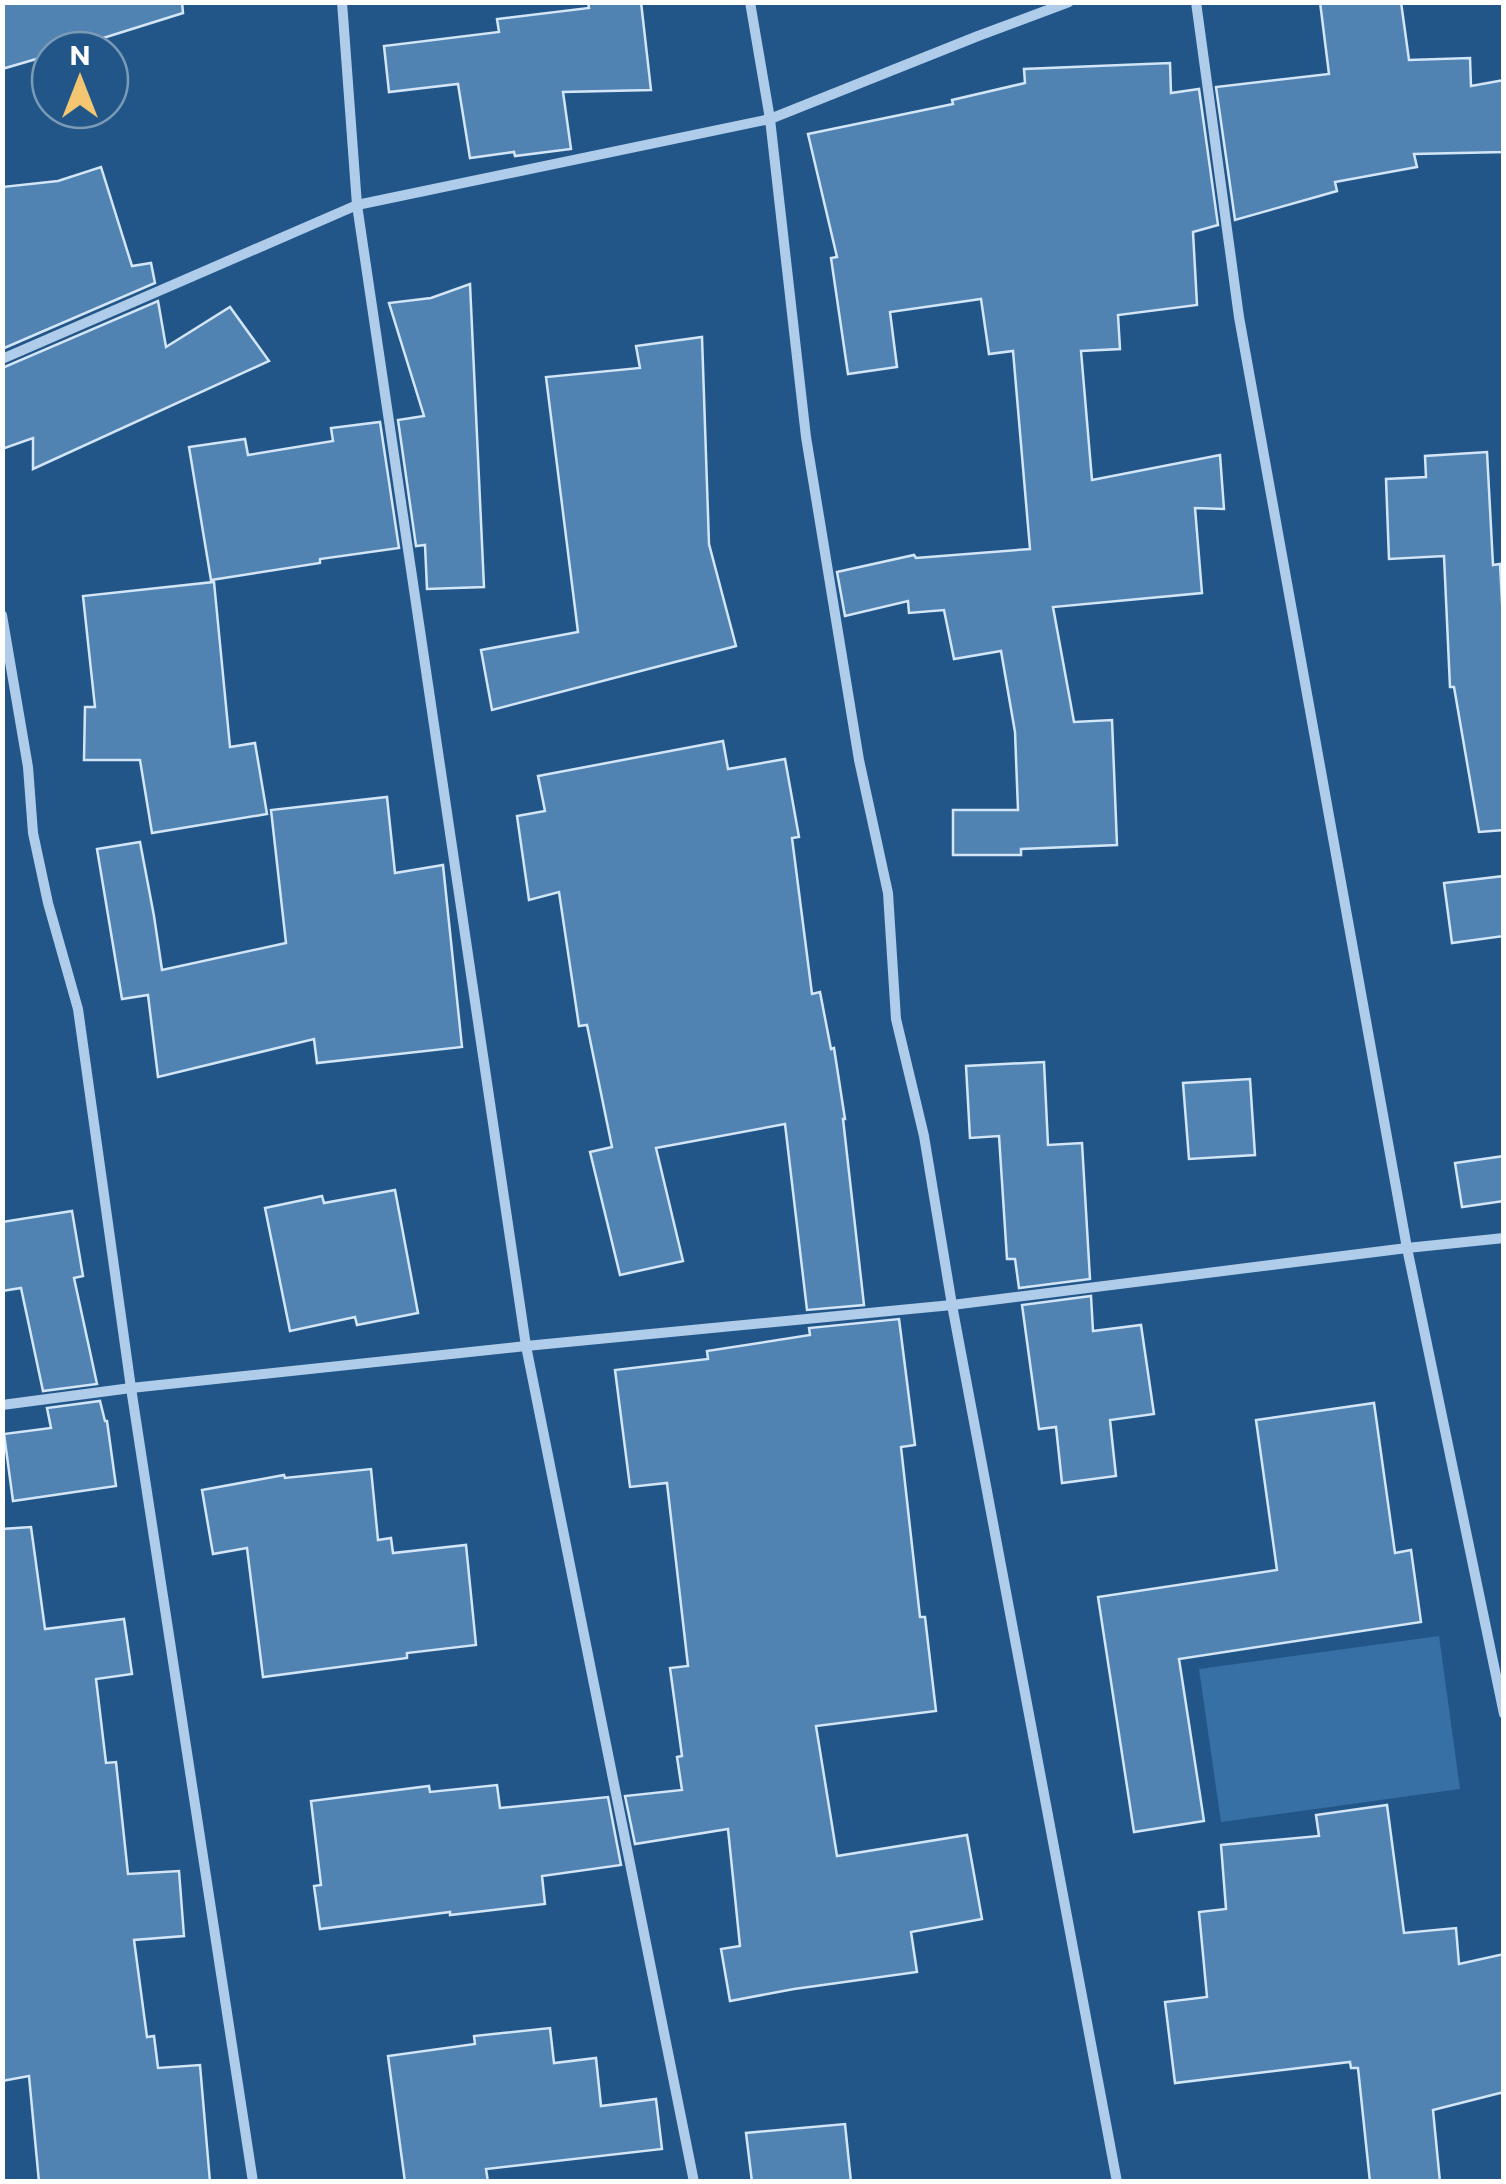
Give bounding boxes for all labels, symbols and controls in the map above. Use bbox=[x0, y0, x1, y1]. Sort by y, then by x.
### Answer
north arrow bbox=[30, 30, 130, 130]
text: N bbox=[70, 37, 91, 71]

